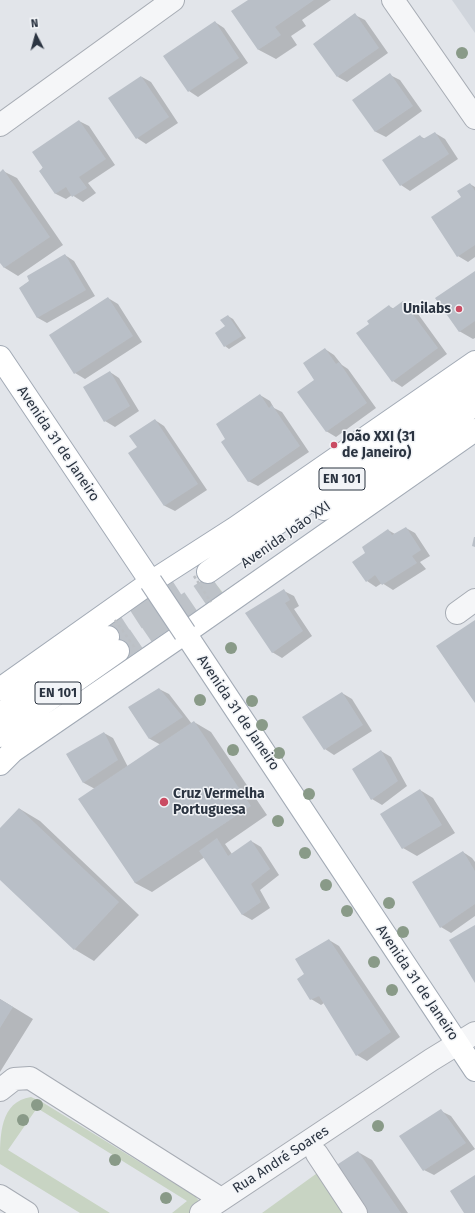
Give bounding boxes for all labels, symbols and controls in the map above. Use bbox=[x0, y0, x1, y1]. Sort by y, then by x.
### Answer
north arrow bbox=[16, 16, 56, 56]
text: N bbox=[30, 17, 39, 30]
place label: Unilabs bbox=[403, 301, 451, 317]
marker: Unilabs bbox=[454, 304, 464, 314]
street label: Avenida 31 de Janeiro bbox=[13, 383, 103, 505]
place label: João XXI (31 de Janeiro) bbox=[342, 429, 415, 462]
marker: João XXI (31 de Janeiro) bbox=[329, 440, 339, 450]
road number: EN 101 bbox=[319, 468, 365, 490]
street label: Avenida João XXI bbox=[238, 498, 334, 572]
street label: Avenida 31 de Janeiro bbox=[193, 652, 283, 774]
road number: EN 101 bbox=[35, 682, 81, 704]
place label: Cruz Vermelha Portuguesa bbox=[173, 786, 265, 818]
marker: Cruz Vermelha Portuguesa bbox=[158, 796, 170, 808]
street label: Avenida 31 de Janeiro bbox=[372, 922, 462, 1044]
street label: Rua André Soares bbox=[230, 1123, 332, 1197]

